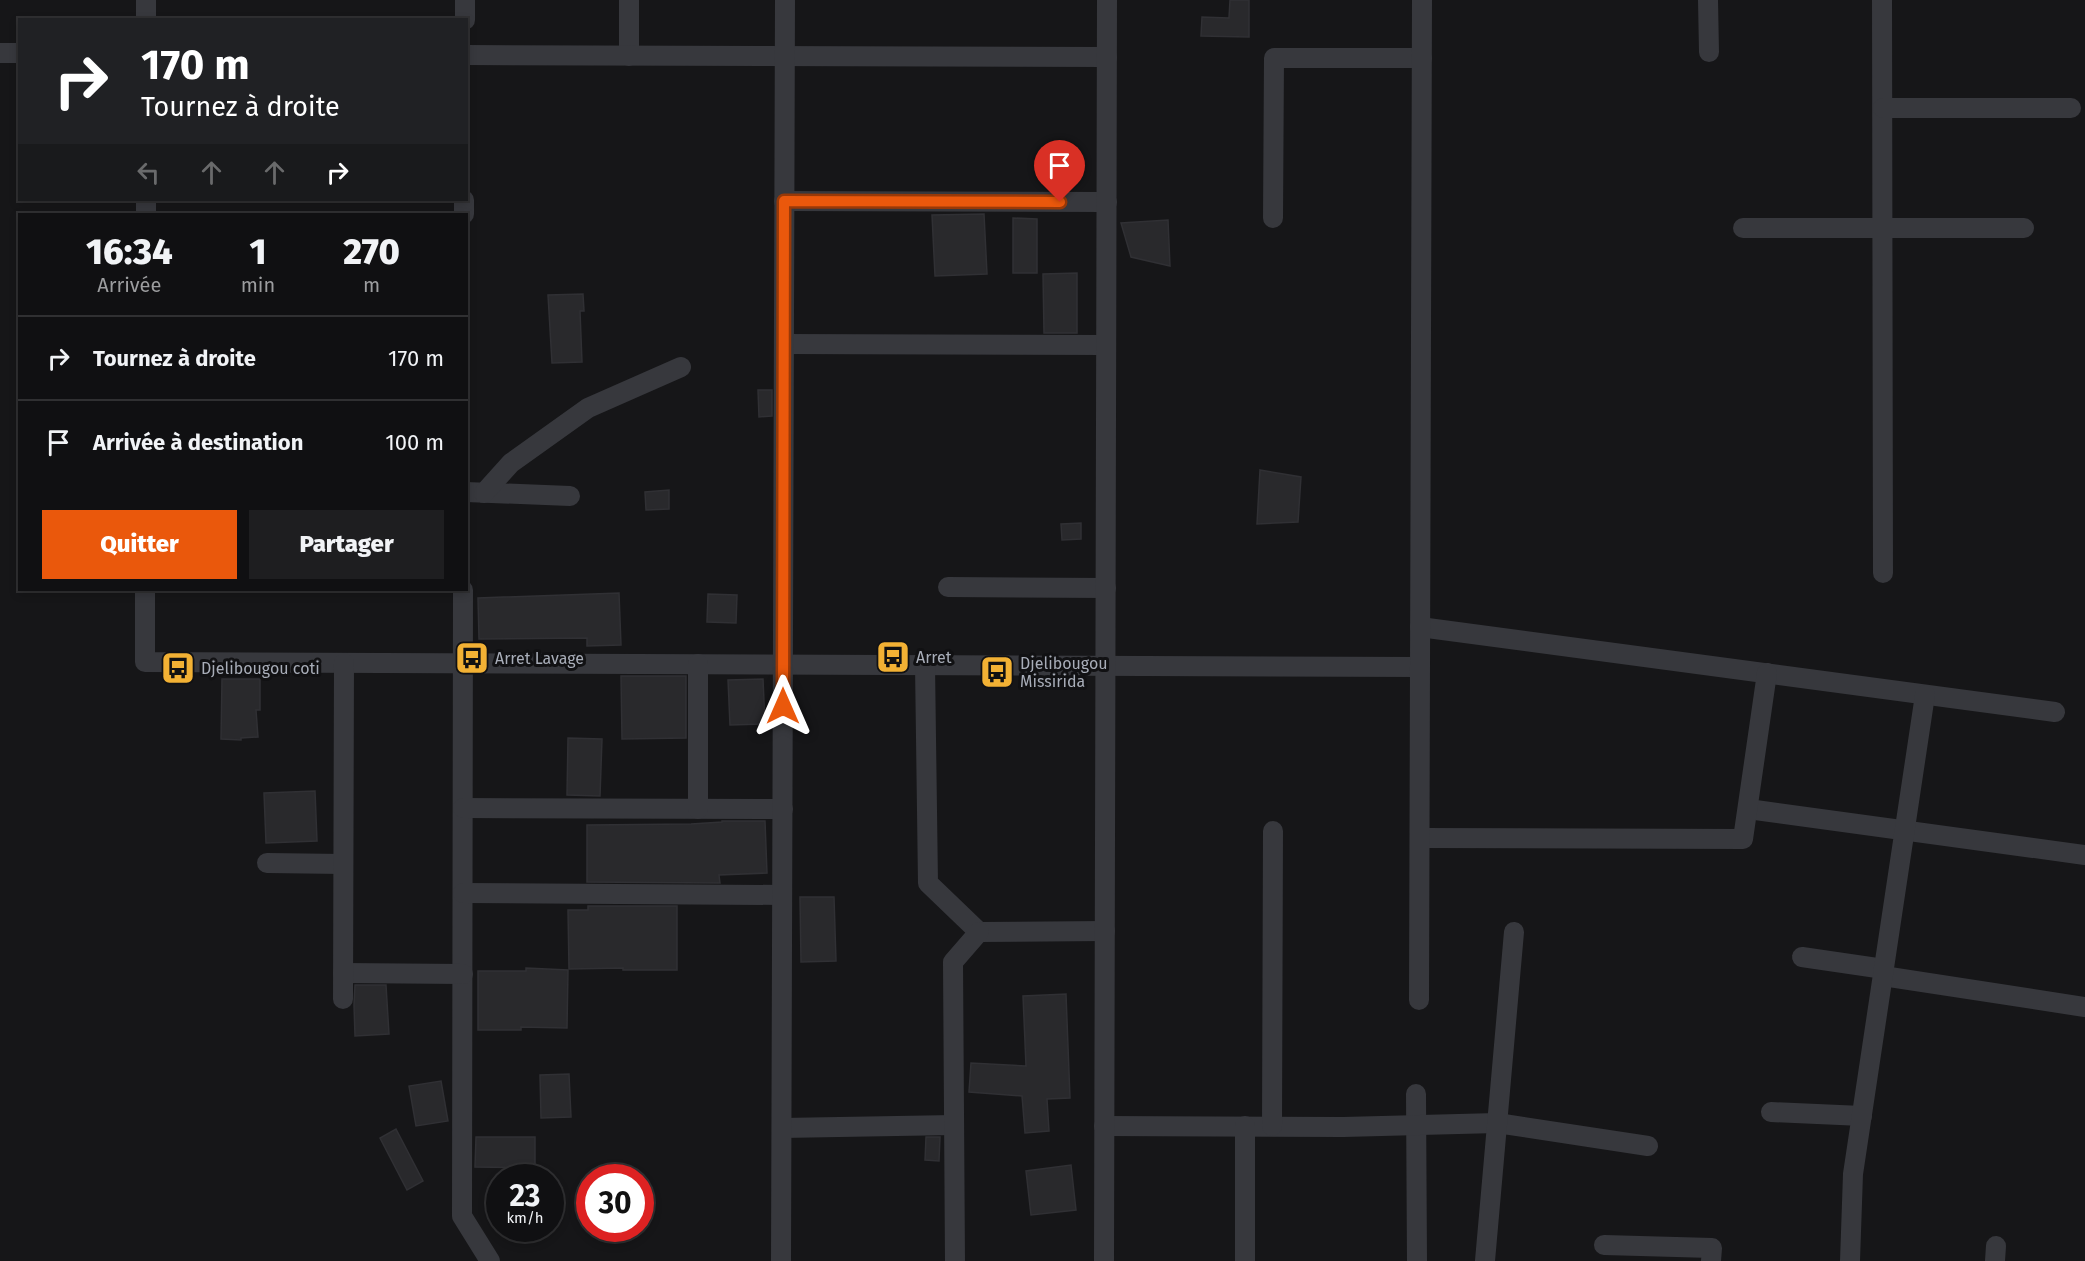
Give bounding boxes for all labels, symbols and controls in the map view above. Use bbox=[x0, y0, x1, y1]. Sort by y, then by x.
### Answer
text: 170 m bbox=[141, 40, 250, 90]
icon: right bbox=[42, 42, 120, 120]
text: Tournez à droite bbox=[141, 91, 340, 123]
pin bbox=[1034, 140, 1085, 202]
icon: arrive bbox=[1043, 149, 1076, 182]
icon: left bbox=[132, 156, 165, 189]
icon: ahead bbox=[195, 156, 228, 189]
icon: ahead bbox=[258, 156, 291, 189]
icon: right bbox=[321, 156, 354, 189]
text: 16:34 bbox=[86, 230, 173, 274]
text: 1 bbox=[249, 230, 266, 274]
text: 270 bbox=[343, 230, 400, 274]
text: Arrivée bbox=[97, 273, 161, 297]
text: min bbox=[241, 273, 275, 297]
text: m bbox=[363, 273, 380, 297]
icon: right bbox=[42, 342, 75, 375]
text: Tournez à droite bbox=[93, 345, 256, 372]
text: 170 m bbox=[388, 345, 444, 372]
icon: arrive bbox=[42, 426, 75, 459]
text: Arrivée à destination bbox=[93, 429, 303, 456]
text: 100 m bbox=[385, 429, 444, 456]
button: Quitter bbox=[42, 510, 237, 579]
button: Partager bbox=[249, 510, 444, 579]
bus stop icon: Arret bbox=[875, 639, 911, 675]
bus stop icon: Arret Lavage bbox=[454, 640, 490, 676]
place label: Arret bbox=[916, 648, 952, 667]
place label: Arret Lavage bbox=[495, 649, 584, 668]
bus stop icon: Djelibougou coti bbox=[160, 650, 196, 686]
bus stop icon: Djelibougou Missirida bbox=[979, 654, 1015, 690]
place label: Djelibougou Missirida bbox=[1020, 654, 1108, 691]
place label: Djelibougou coti bbox=[201, 659, 320, 678]
position arrow bbox=[751, 674, 815, 738]
speed limit sign: 30 bbox=[576, 1164, 654, 1242]
text: 23 bbox=[510, 1178, 540, 1214]
text: km/h bbox=[506, 1209, 544, 1227]

